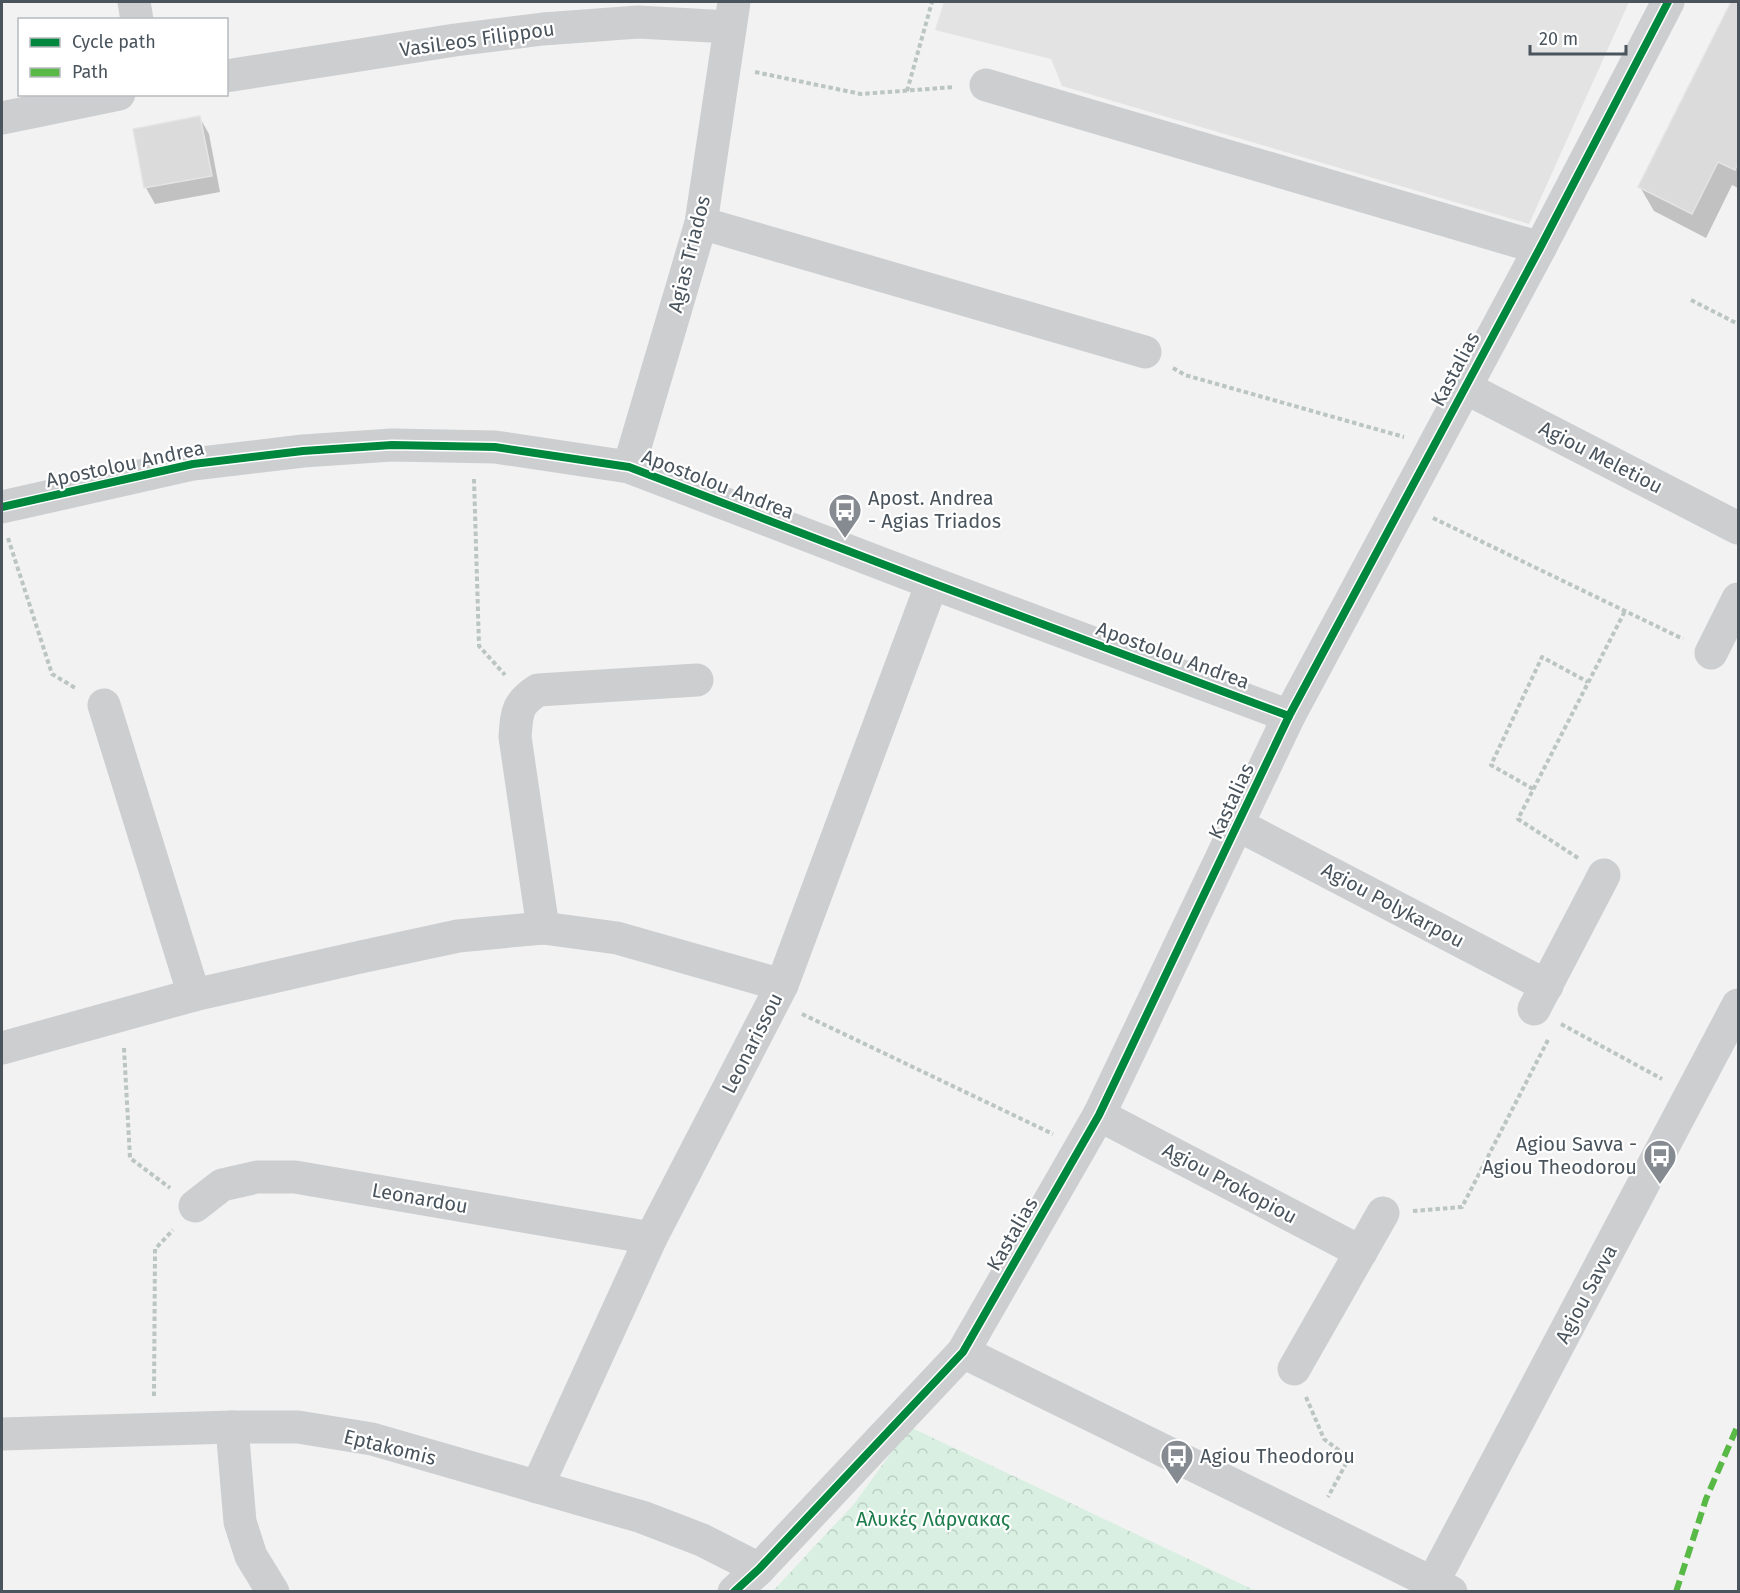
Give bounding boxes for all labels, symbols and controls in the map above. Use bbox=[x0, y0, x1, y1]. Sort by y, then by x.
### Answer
street label: VasiLeos Filippou bbox=[398, 16, 556, 62]
legend bbox=[18, 18, 228, 96]
scale bar bbox=[1530, 18, 1626, 56]
text: 20 m bbox=[1539, 28, 1578, 50]
text: Cycle path bbox=[72, 31, 156, 53]
text: Path bbox=[72, 61, 108, 83]
street label: Agias Triados bbox=[663, 193, 715, 315]
street label: Kastalias bbox=[1425, 328, 1485, 410]
street label: Agiou Meletiou bbox=[1535, 416, 1667, 498]
street label: Apostolou Andrea bbox=[44, 436, 206, 492]
street label: Apostolou Andrea bbox=[638, 444, 798, 524]
place label: Apost. Andrea - Agias Triados bbox=[868, 486, 1001, 533]
bus stop icon: Apost. Andrea - Agias Triados bbox=[827, 492, 863, 539]
street label: Apostolou Andrea bbox=[1093, 616, 1253, 694]
street label: Kastalias bbox=[1203, 759, 1259, 843]
street label: Agiou Polykarpou bbox=[1318, 857, 1468, 953]
street label: Leonarissou bbox=[716, 989, 788, 1097]
place label: Agiou Savva - Agiou Theodorou bbox=[1482, 1132, 1637, 1179]
street label: Agiou Prokopiou bbox=[1159, 1137, 1301, 1229]
bus stop icon: Agiou Savva - Agiou Theodorou bbox=[1642, 1138, 1678, 1185]
street label: Leonardou bbox=[370, 1178, 470, 1218]
street label: Kastalias bbox=[981, 1193, 1043, 1275]
street label: Agiou Savva bbox=[1550, 1241, 1622, 1347]
street label: Eptakomis bbox=[341, 1424, 439, 1470]
bus stop icon: Agiou Theodorou bbox=[1159, 1438, 1195, 1485]
place label: Agiou Theodorou bbox=[1200, 1444, 1355, 1468]
park label: Αλυκές Λάρνακας bbox=[856, 1507, 1010, 1531]

